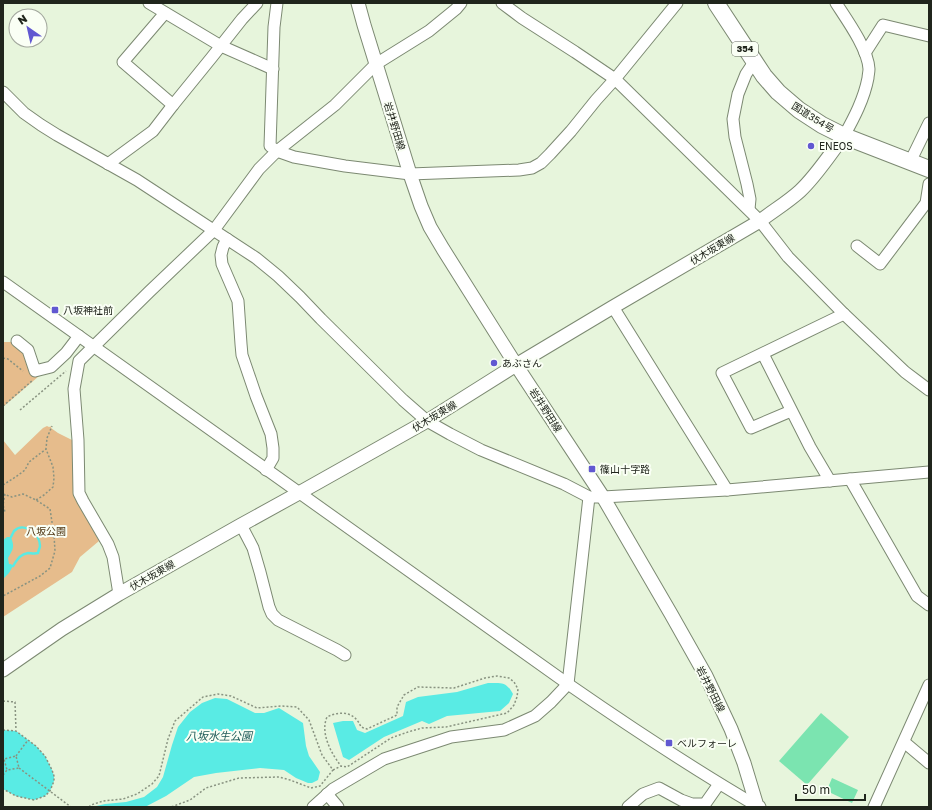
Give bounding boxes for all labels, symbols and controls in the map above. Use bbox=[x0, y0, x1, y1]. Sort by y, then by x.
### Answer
north arrow bbox=[8, 8, 48, 48]
text: N bbox=[15, 12, 29, 27]
road number: 354 bbox=[732, 42, 758, 56]
street label: 国道354号 bbox=[790, 99, 836, 135]
street label: 岩井野田線 bbox=[382, 100, 408, 152]
place label: ENEOS bbox=[819, 140, 853, 152]
marker: ENEOS bbox=[806, 141, 816, 151]
street label: 伏木坂東線 bbox=[687, 231, 737, 267]
place label: 八坂神社前 bbox=[63, 304, 113, 316]
marker: 八坂神社前 bbox=[50, 305, 60, 315]
place label: あぶさん bbox=[502, 357, 542, 369]
marker: あぶさん bbox=[489, 358, 499, 368]
street label: 岩井野田線 bbox=[527, 386, 565, 434]
street label: 伏木坂東線 bbox=[409, 398, 459, 434]
place label: 篠山十字路 bbox=[600, 463, 650, 475]
marker: 篠山十字路 bbox=[587, 464, 597, 474]
park label: 八坂公園 bbox=[26, 525, 66, 537]
street label: 伏木坂東線 bbox=[127, 557, 177, 593]
street label: 岩井野田線 bbox=[694, 664, 728, 714]
water label: 八坂水生公園 bbox=[186, 729, 254, 742]
place label: ベルフォーレ bbox=[677, 737, 737, 749]
marker: ベルフォーレ bbox=[664, 738, 674, 748]
scale bar bbox=[796, 776, 865, 802]
text: 50 m bbox=[802, 782, 830, 797]

